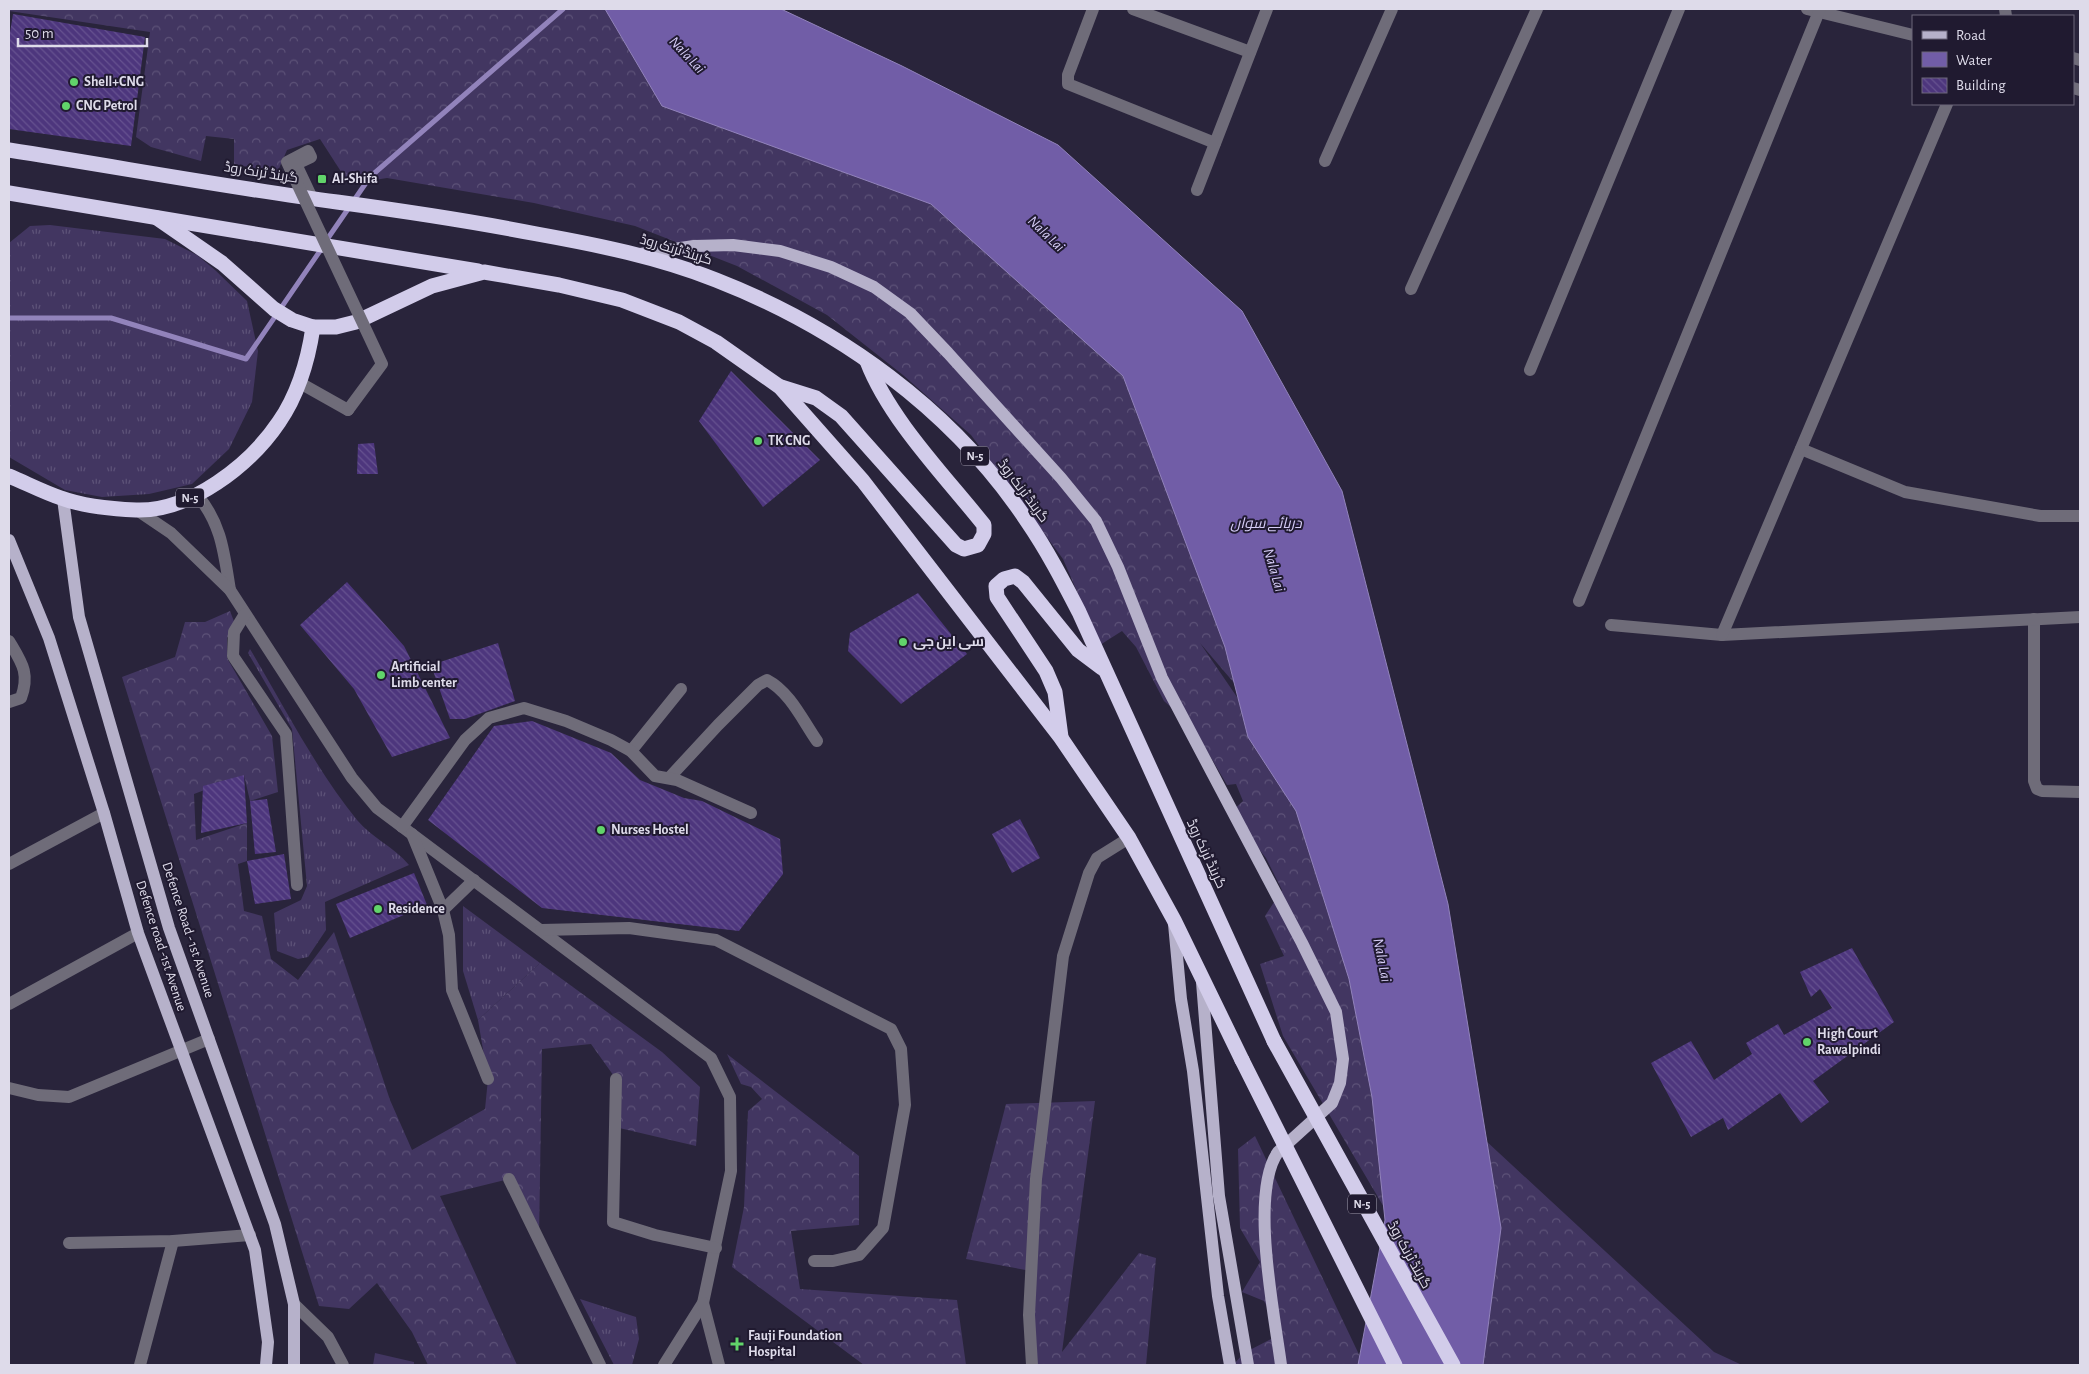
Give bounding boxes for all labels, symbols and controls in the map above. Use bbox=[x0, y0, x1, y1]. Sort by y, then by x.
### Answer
scale bar bbox=[18, 15, 146, 47]
legend bbox=[1912, 15, 2074, 105]
text: 50 m bbox=[25, 26, 54, 41]
text: Road bbox=[1956, 28, 1986, 43]
water label: Nala Lai bbox=[666, 34, 708, 76]
text: Water bbox=[1956, 53, 1992, 68]
place label: Shell+CNG bbox=[84, 75, 144, 89]
marker: Shell+CNG bbox=[68, 76, 80, 88]
text: Building bbox=[1956, 78, 2006, 93]
place label: CNG Petrol bbox=[76, 99, 137, 113]
marker: CNG Petrol bbox=[60, 100, 72, 112]
street label: گرینڈ ٹرنک روڈ bbox=[223, 160, 299, 186]
place label: Al-Shifa bbox=[332, 172, 378, 186]
marker: Al-Shifa bbox=[316, 173, 328, 185]
water label: Nala Lai bbox=[1025, 213, 1067, 255]
street label: گرینڈ ٹرنک روڈ bbox=[638, 232, 714, 268]
place label: TK CNG bbox=[768, 434, 811, 448]
marker: TK CNG bbox=[752, 435, 764, 447]
road number: N-5 bbox=[961, 446, 989, 466]
street label: گرینڈ ٹرنک روڈ bbox=[995, 457, 1051, 525]
road number: N-5 bbox=[176, 488, 204, 508]
water label: دریائے سواں bbox=[1230, 516, 1303, 532]
water label: Nala Lai bbox=[1261, 547, 1287, 593]
place label: سی این جی bbox=[913, 635, 984, 650]
marker: سی این جی bbox=[897, 636, 909, 648]
place label: Artificial Limb center bbox=[391, 660, 457, 690]
marker: Artificial Limb center bbox=[375, 669, 387, 681]
street label: گرینڈ ٹرنک روڈ bbox=[1184, 817, 1228, 891]
place label: Nurses Hostel bbox=[611, 823, 689, 837]
marker: Nurses Hostel bbox=[595, 824, 607, 836]
street label: Defence Road - 1st Avenue bbox=[159, 860, 217, 1000]
street label: Defence road -1st Avenue bbox=[133, 879, 189, 1013]
place label: Residence bbox=[388, 902, 445, 916]
marker: Residence bbox=[372, 903, 384, 915]
water label: Nala Lai bbox=[1370, 937, 1394, 983]
place label: High Court Rawalpindi bbox=[1817, 1027, 1881, 1057]
marker: High Court Rawalpindi bbox=[1801, 1036, 1813, 1048]
road number: N-5 bbox=[1348, 1194, 1376, 1214]
street label: گرینڈ ٹرنک روڈ bbox=[1385, 1219, 1433, 1291]
place label: Fauji Foundation Hospital bbox=[748, 1329, 842, 1359]
marker: Fauji Foundation Hospital bbox=[730, 1337, 744, 1351]

